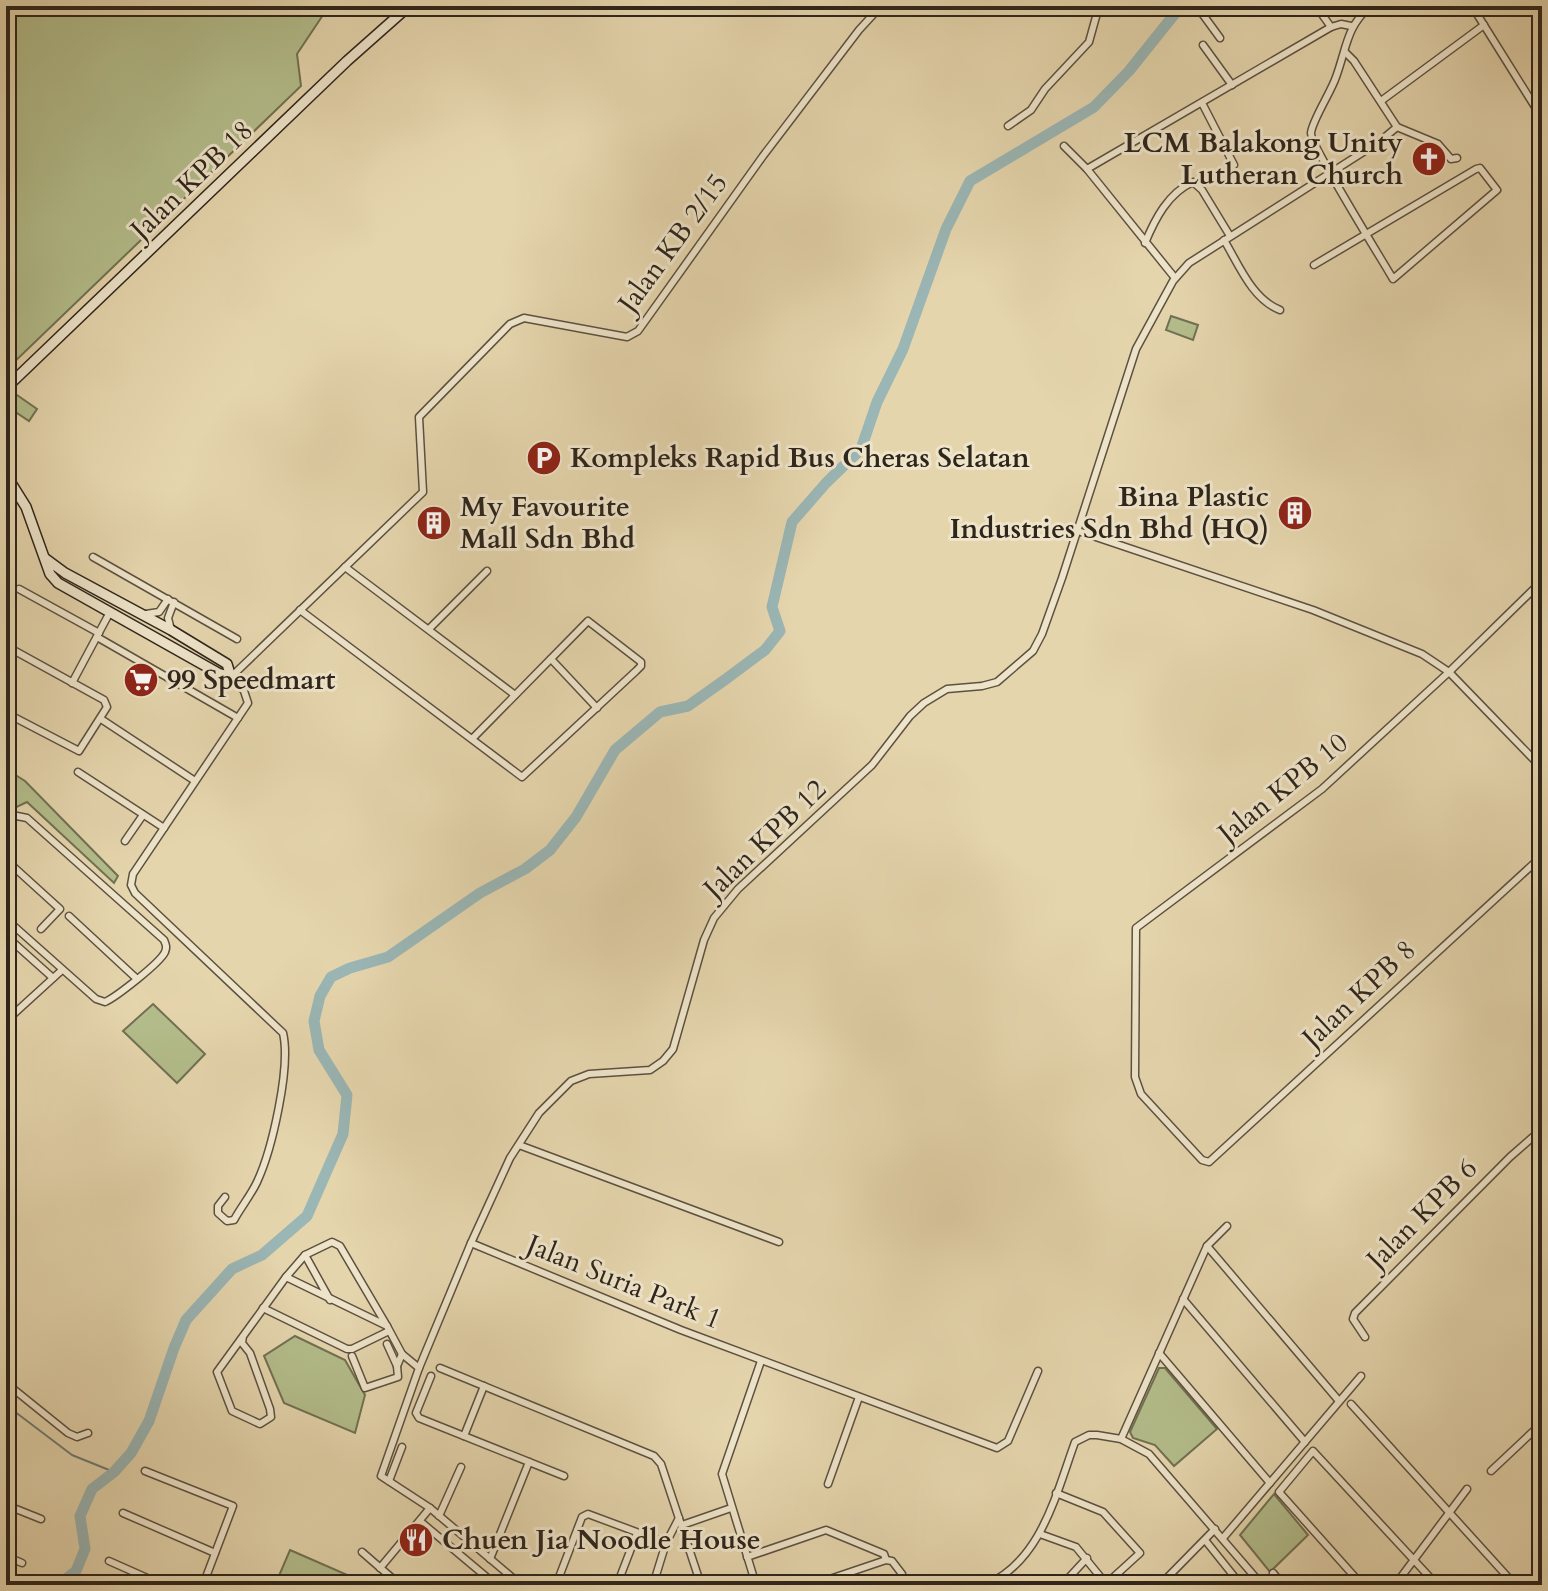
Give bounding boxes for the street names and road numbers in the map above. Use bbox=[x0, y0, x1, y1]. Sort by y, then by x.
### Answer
street label: Jalan KPB 18 bbox=[120, 112, 262, 251]
street label: Jalan KB 2/15 bbox=[607, 166, 736, 324]
street label: Jalan KPB 10 bbox=[1207, 724, 1356, 855]
street label: Jalan KPB 12 bbox=[693, 771, 835, 910]
street label: Jalan KPB 8 bbox=[1291, 932, 1424, 1059]
street label: Jalan KPB 6 bbox=[1355, 1150, 1486, 1281]
street label: Jalan Suria Park 1 bbox=[517, 1224, 727, 1338]

